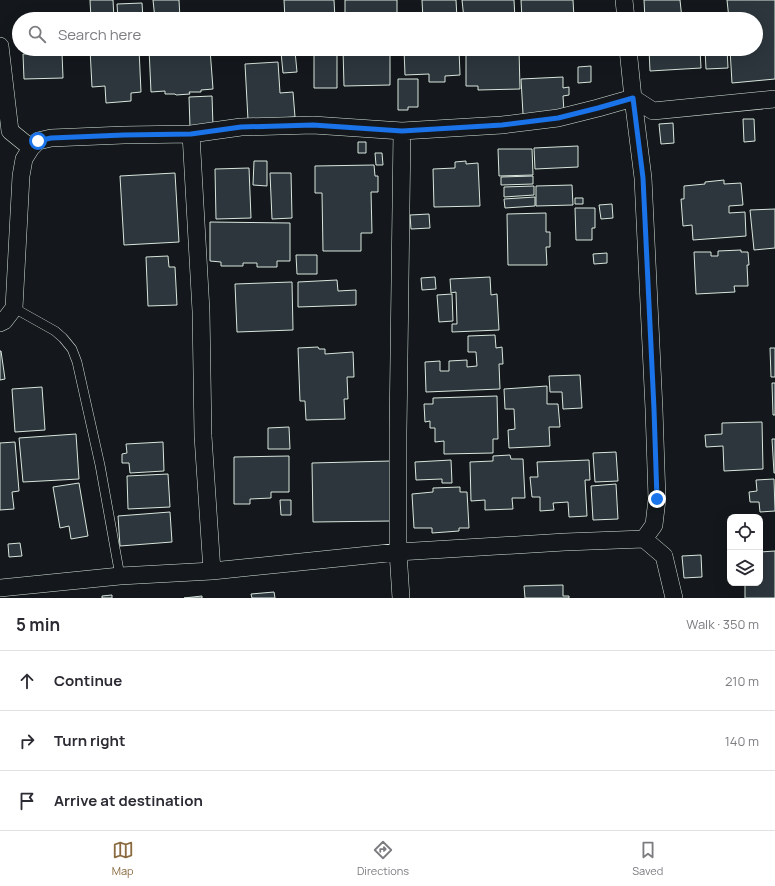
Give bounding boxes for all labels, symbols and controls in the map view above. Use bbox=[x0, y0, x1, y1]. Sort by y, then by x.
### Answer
search box bbox=[12, 12, 763, 56]
icon: search bbox=[26, 23, 48, 45]
text: Search here bbox=[58, 24, 141, 45]
route start bbox=[29, 132, 47, 150]
route end bbox=[648, 490, 666, 508]
map controls bbox=[727, 514, 763, 586]
button: locate bbox=[727, 514, 763, 550]
button: layers bbox=[727, 550, 763, 586]
text: 5 min bbox=[16, 613, 60, 636]
text: Walk · 350 m bbox=[686, 615, 759, 633]
icon: ahead bbox=[16, 670, 38, 692]
text: Continue bbox=[54, 670, 122, 691]
text: 210 m bbox=[725, 672, 759, 690]
icon: right bbox=[16, 730, 38, 752]
text: Turn right bbox=[54, 730, 125, 751]
text: 140 m bbox=[725, 732, 759, 750]
icon: arrive bbox=[16, 790, 38, 812]
text: Arrive at destination bbox=[54, 790, 203, 811]
tab: Map bbox=[112, 839, 134, 878]
tab: Directions bbox=[357, 839, 409, 878]
tab: Saved bbox=[632, 839, 663, 878]

